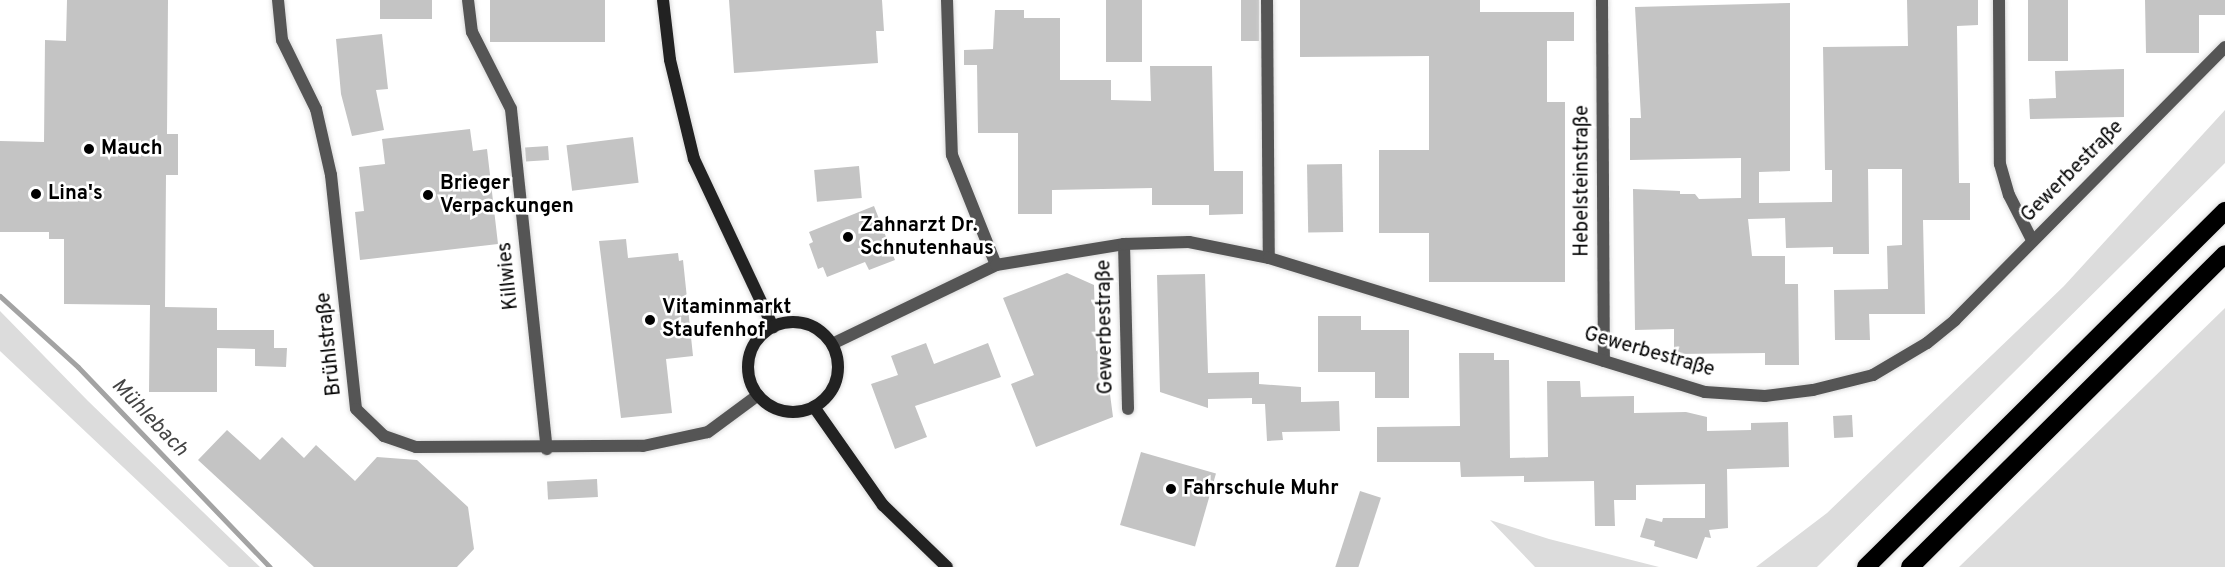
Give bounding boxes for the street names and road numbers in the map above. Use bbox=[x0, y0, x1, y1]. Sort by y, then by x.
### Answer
street label: Hebelsteinstraße bbox=[1571, 105, 1595, 257]
street label: Gewerbestraße bbox=[2017, 116, 2129, 228]
street label: Killwies bbox=[494, 241, 524, 311]
street label: Gewerbestraße bbox=[1093, 259, 1119, 395]
street label: Brühlstraße bbox=[313, 291, 347, 397]
street label: Gewerbestraße bbox=[1581, 323, 1717, 383]

